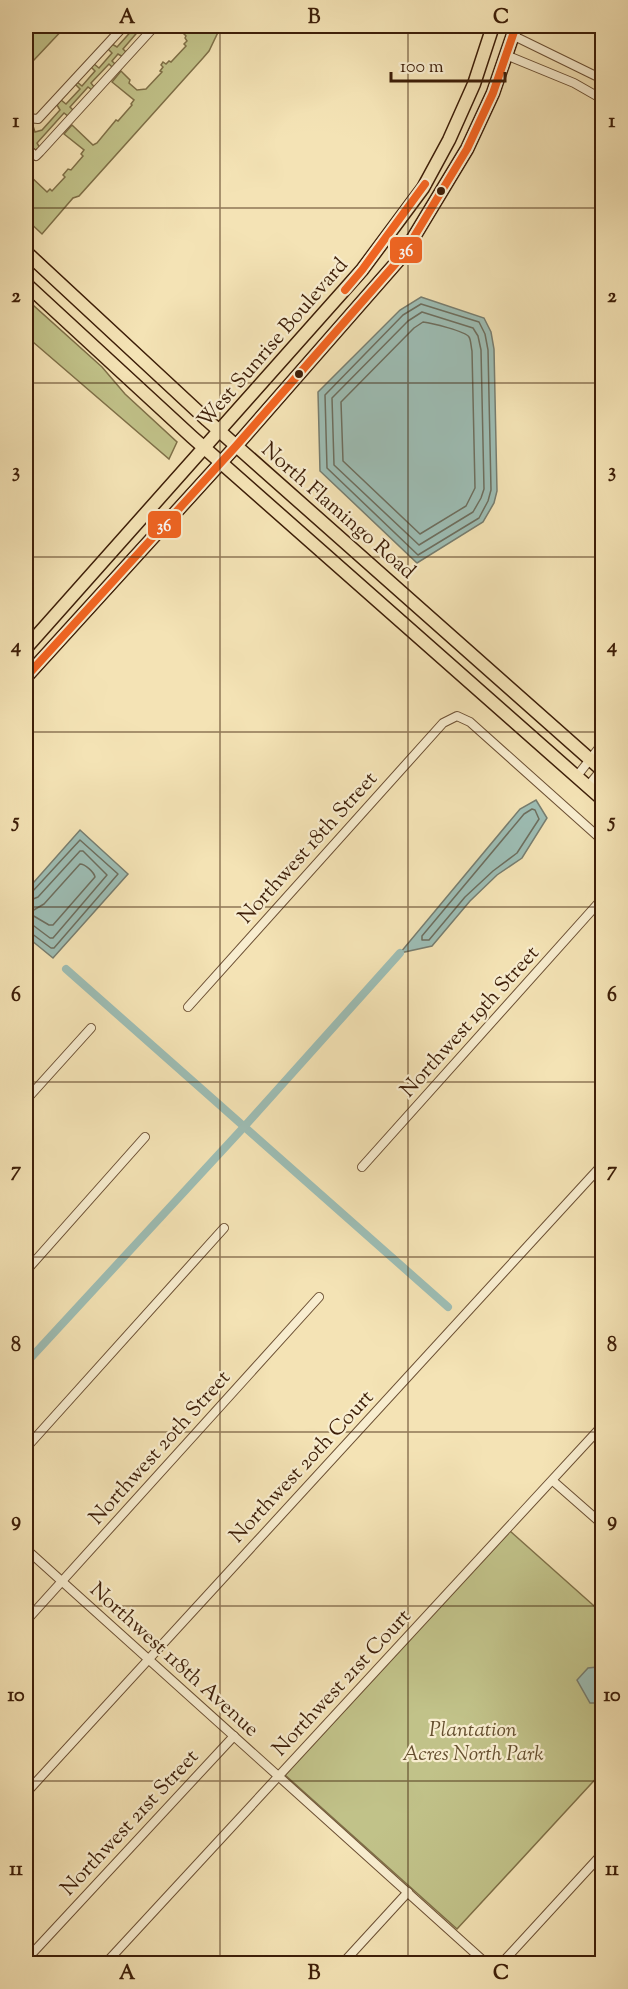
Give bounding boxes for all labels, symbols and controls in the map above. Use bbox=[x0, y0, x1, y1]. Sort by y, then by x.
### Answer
text: A bbox=[119, 4, 136, 33]
text: B bbox=[308, 4, 321, 33]
text: C bbox=[493, 4, 509, 33]
scale bar bbox=[391, 45, 505, 83]
text: 100 m bbox=[400, 55, 444, 81]
text: 1 bbox=[13, 108, 20, 137]
text: 1 bbox=[609, 108, 616, 137]
unlabelled marker bbox=[435, 185, 447, 197]
line badge: 36 bbox=[389, 236, 423, 264]
text: 36 bbox=[399, 241, 413, 264]
street label: West Sunrise Boulevard bbox=[191, 252, 356, 435]
text: 2 bbox=[11, 283, 21, 312]
text: 2 bbox=[607, 283, 617, 312]
unlabelled marker bbox=[293, 368, 305, 380]
street label: North Flamingo Road bbox=[254, 436, 422, 587]
text: 3 bbox=[12, 458, 20, 487]
text: 3 bbox=[608, 458, 616, 487]
line badge: 36 bbox=[147, 510, 182, 539]
text: 36 bbox=[157, 516, 171, 539]
text: 4 bbox=[10, 633, 21, 662]
text: 4 bbox=[606, 633, 617, 662]
street label: Northwest 18th Street bbox=[232, 766, 385, 931]
text: 5 bbox=[11, 808, 20, 837]
text: 5 bbox=[607, 808, 616, 837]
street label: Northwest 19th Street bbox=[394, 940, 547, 1105]
text: 6 bbox=[11, 982, 21, 1011]
text: 6 bbox=[607, 982, 617, 1011]
text: 7 bbox=[11, 1157, 22, 1186]
text: 7 bbox=[607, 1157, 618, 1186]
text: 8 bbox=[11, 1332, 21, 1361]
text: 8 bbox=[607, 1332, 617, 1361]
street label: Northwest 20th Street bbox=[83, 1364, 238, 1532]
street label: Northwest 20th Court bbox=[223, 1384, 382, 1551]
text: 9 bbox=[11, 1507, 21, 1536]
text: 9 bbox=[607, 1507, 617, 1536]
street label: Northwest 118th Avenue bbox=[82, 1576, 265, 1745]
street label: Northwest 21st Court bbox=[266, 1603, 419, 1764]
text: 10 bbox=[7, 1682, 25, 1711]
text: 10 bbox=[603, 1682, 621, 1711]
park label: Plantation Acres North Park bbox=[402, 1716, 544, 1770]
street label: Northwest 21st Street bbox=[54, 1743, 207, 1903]
text: 11 bbox=[9, 1856, 23, 1885]
text: 11 bbox=[605, 1856, 619, 1885]
text: A bbox=[119, 1960, 136, 1989]
text: B bbox=[308, 1960, 321, 1989]
text: C bbox=[493, 1960, 509, 1989]

